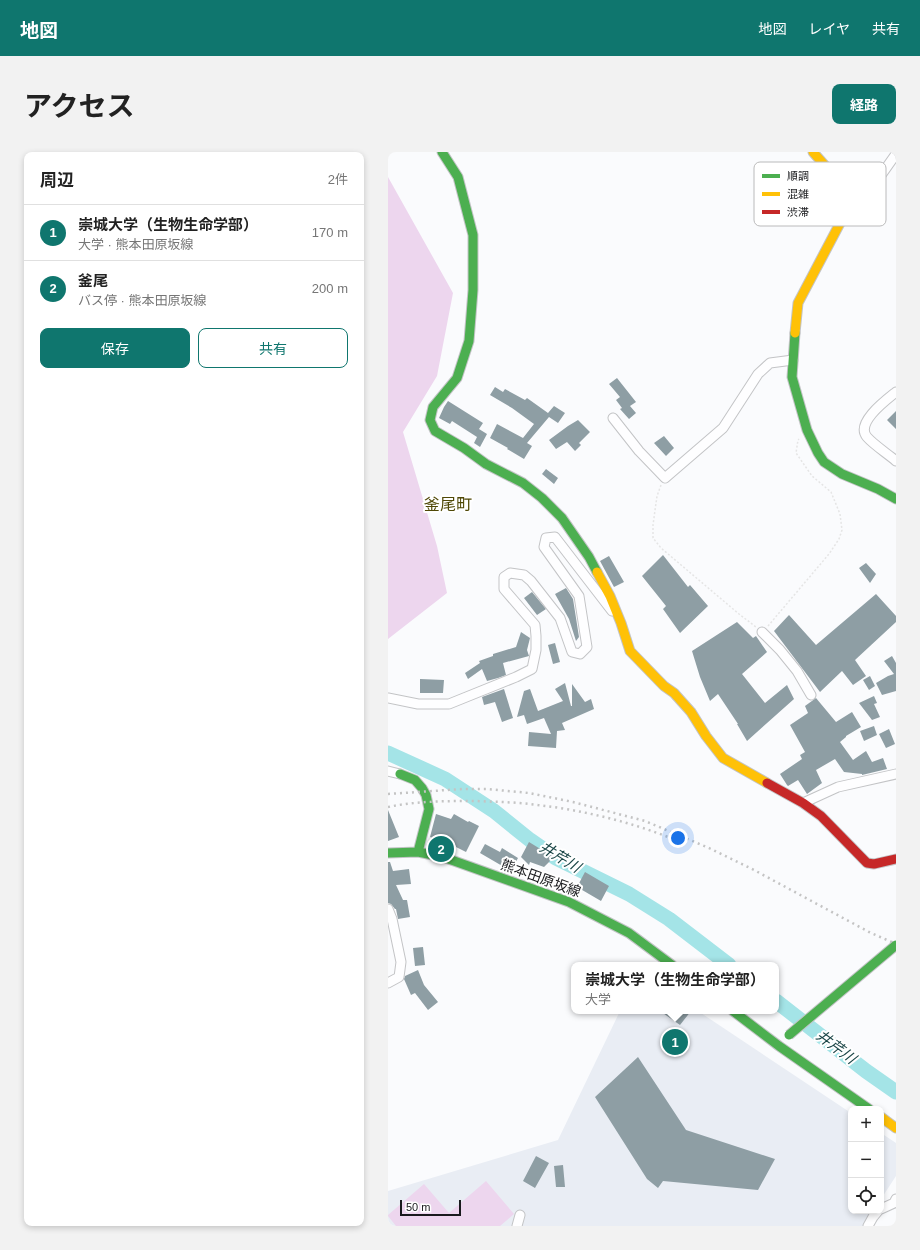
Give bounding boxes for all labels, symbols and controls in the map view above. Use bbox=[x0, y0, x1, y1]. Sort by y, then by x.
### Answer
text: 地図 bbox=[20, 20, 58, 41]
text: 地図 bbox=[758, 21, 786, 37]
text: レイヤ bbox=[808, 21, 850, 37]
text: 共有 bbox=[872, 21, 900, 37]
button: 経路 bbox=[832, 84, 896, 124]
text: アクセス bbox=[24, 91, 135, 122]
legend bbox=[754, 162, 886, 226]
text: 順調 bbox=[787, 170, 809, 182]
text: 周辺 bbox=[40, 171, 74, 190]
text: 2件 bbox=[328, 172, 348, 187]
text: 混雑 bbox=[787, 188, 809, 200]
text: 渋滞 bbox=[787, 206, 809, 218]
text: 崇城大学（生物生命学部） bbox=[78, 216, 258, 233]
text: 1 bbox=[49, 225, 57, 240]
text: 170 m bbox=[312, 225, 348, 240]
text: 大学 · 熊本田原坂線 bbox=[78, 237, 194, 252]
text: 釜尾 bbox=[78, 272, 108, 289]
text: 2 bbox=[49, 281, 57, 296]
text: 200 m bbox=[312, 281, 348, 296]
text: バス停 · 熊本田原坂線 bbox=[78, 293, 207, 308]
button: 保存 bbox=[40, 328, 190, 368]
button: 共有 bbox=[198, 328, 348, 368]
district label: 釜尾町 bbox=[424, 496, 472, 513]
your location bbox=[668, 828, 688, 848]
pin: 2 bbox=[428, 834, 454, 864]
water label: 井芹川 bbox=[537, 838, 586, 876]
street label: 熊本田原坂線 bbox=[499, 856, 583, 900]
popup bbox=[571, 962, 779, 1014]
text: 崇城大学（生物生命学部） bbox=[585, 971, 765, 988]
text: 大学 bbox=[585, 992, 611, 1007]
water label: 井芹川 bbox=[813, 1026, 861, 1068]
pin: 1 bbox=[662, 1027, 688, 1057]
map controls bbox=[848, 1106, 884, 1214]
button: + bbox=[848, 1106, 884, 1142]
button: − bbox=[848, 1142, 884, 1178]
button: locate bbox=[848, 1178, 884, 1214]
scale bar bbox=[400, 1198, 461, 1217]
text: 50 m bbox=[406, 1201, 430, 1213]

